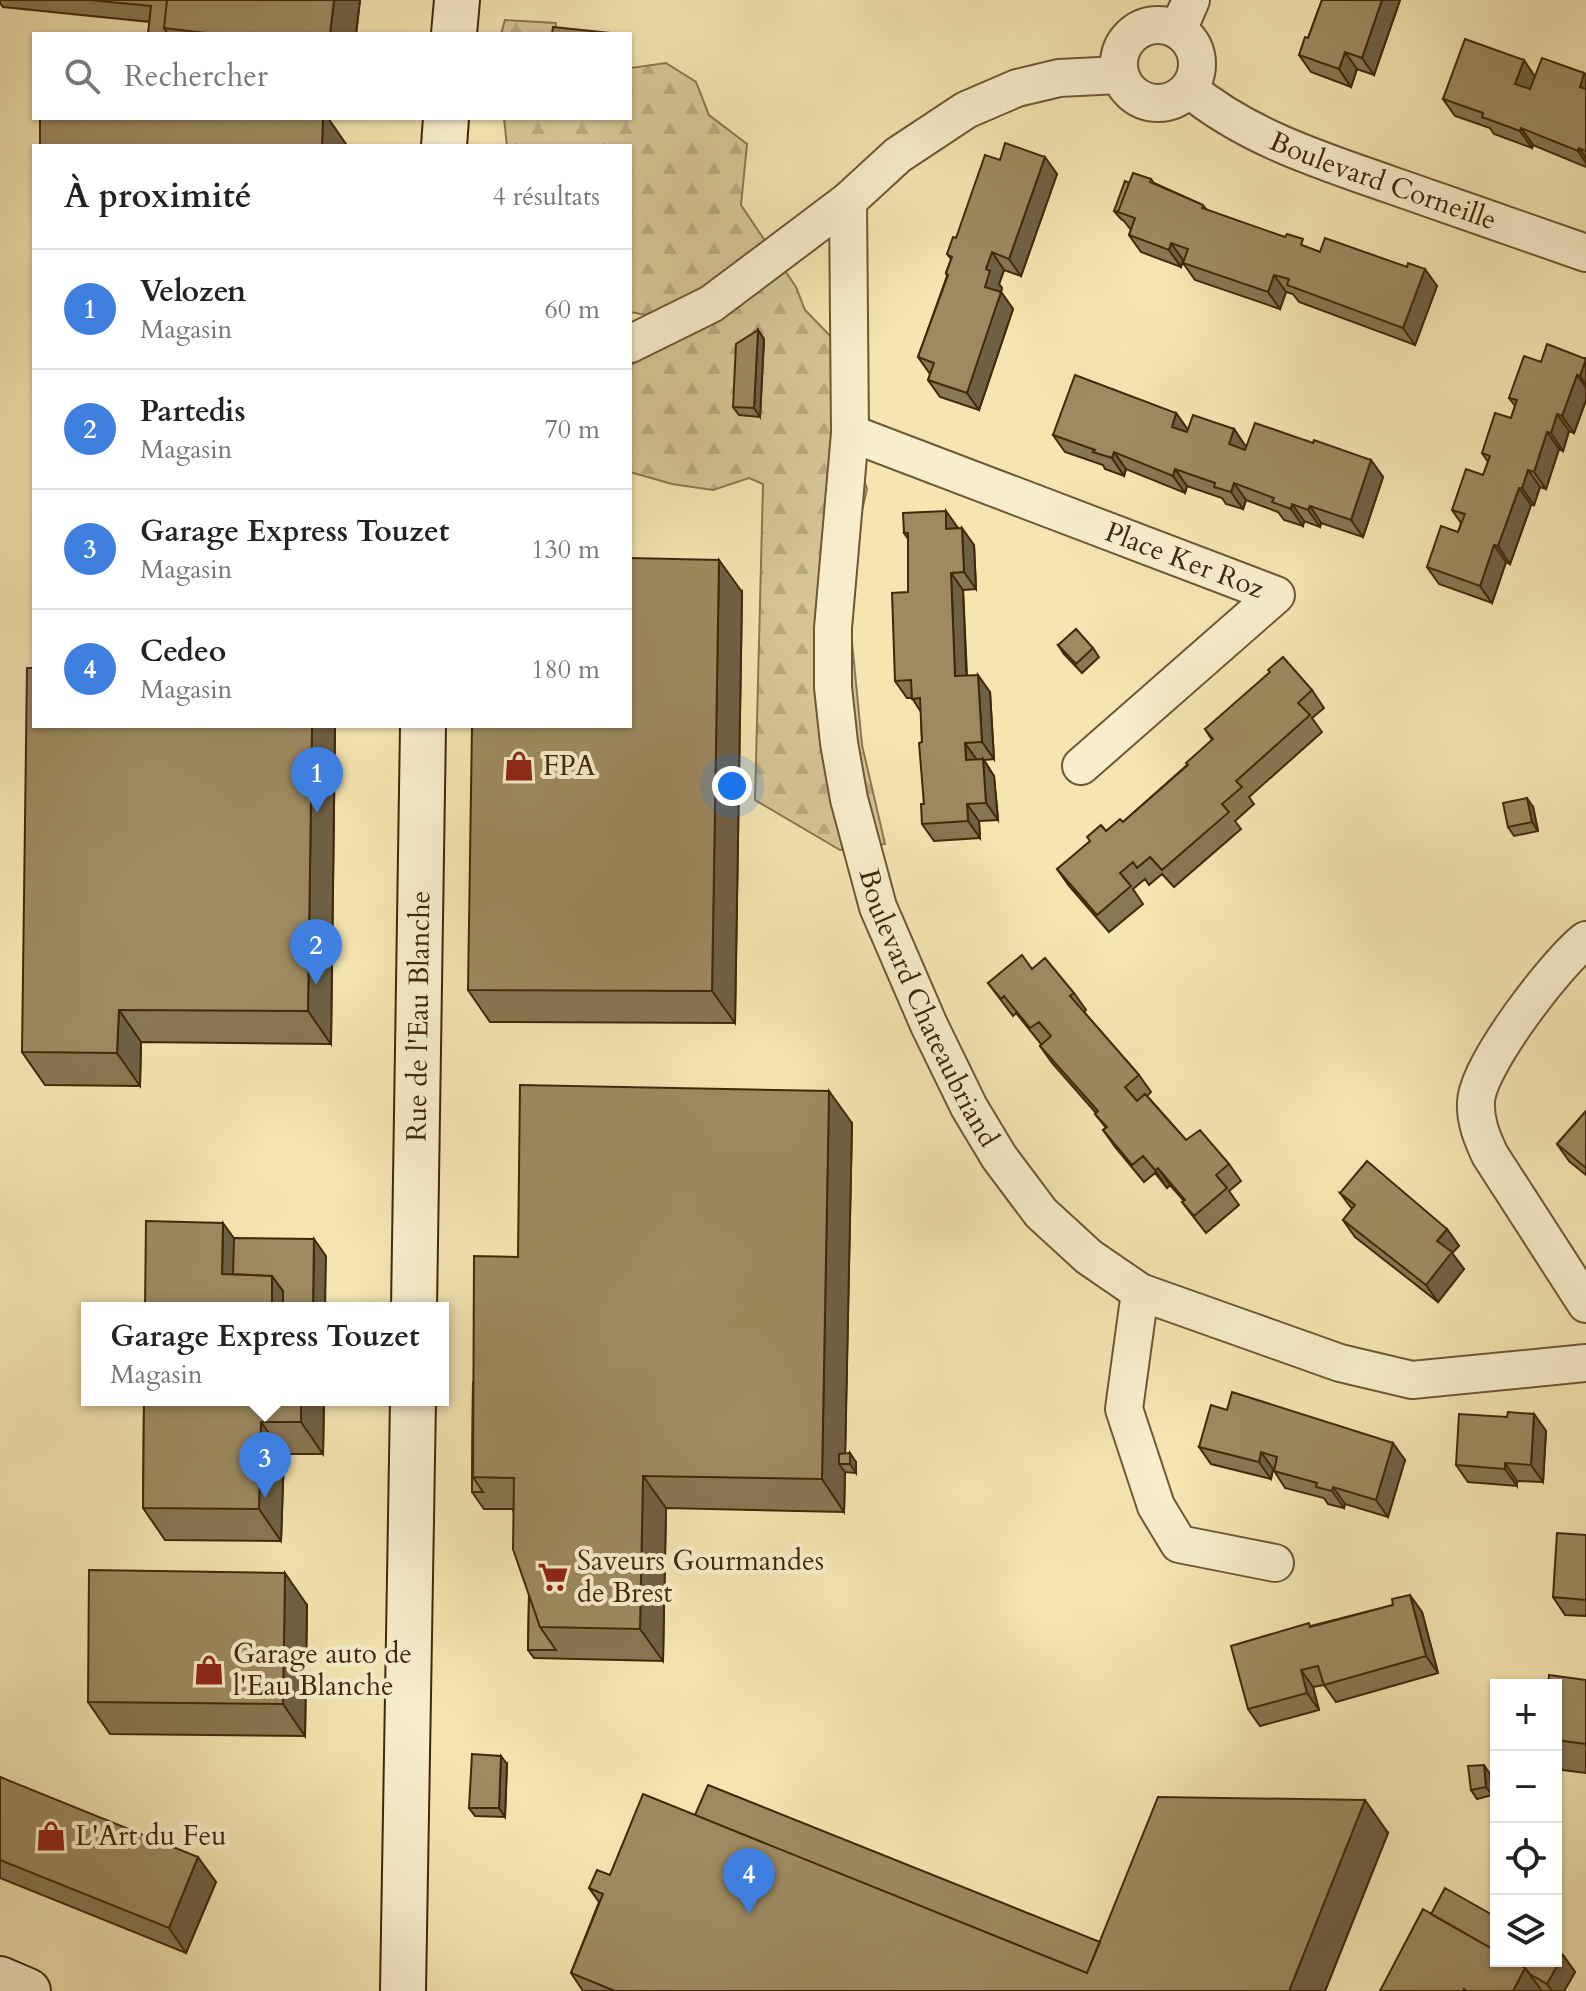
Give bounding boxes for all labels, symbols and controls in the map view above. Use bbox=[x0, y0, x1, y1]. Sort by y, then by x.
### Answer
search box bbox=[32, 32, 632, 120]
icon: search bbox=[60, 54, 104, 98]
text: Rechercher bbox=[124, 56, 268, 97]
street label: Boulevard Corneille bbox=[1263, 122, 1502, 239]
text: À proximité bbox=[64, 173, 251, 219]
text: 4 résultats bbox=[492, 179, 600, 214]
text: Velozen bbox=[140, 271, 246, 312]
text: 1 bbox=[83, 292, 97, 327]
text: 60 m bbox=[544, 292, 600, 327]
text: Magasin bbox=[140, 312, 232, 347]
text: Partedis bbox=[140, 391, 246, 432]
text: 2 bbox=[83, 412, 97, 447]
text: 70 m bbox=[544, 412, 600, 447]
text: Magasin bbox=[140, 432, 232, 467]
text: Garage Express Touzet bbox=[140, 511, 449, 552]
street label: Place Ker Roz bbox=[1100, 513, 1270, 608]
text: 3 bbox=[83, 532, 97, 567]
text: 130 m bbox=[531, 532, 600, 567]
text: Magasin bbox=[140, 552, 232, 587]
text: Cedeo bbox=[140, 631, 226, 672]
text: 4 bbox=[83, 652, 97, 687]
text: 180 m bbox=[531, 652, 600, 687]
text: Magasin bbox=[140, 672, 232, 707]
pin: 1 bbox=[291, 747, 343, 813]
place label: FPA bbox=[543, 747, 596, 785]
shop icon: FPA bbox=[502, 749, 536, 783]
your location bbox=[712, 766, 752, 806]
street label: Boulevard Chateaubriand bbox=[850, 864, 1008, 1154]
street label: Rue de l'Eau Blanche bbox=[398, 890, 439, 1142]
pin: 2 bbox=[290, 919, 342, 985]
popup bbox=[81, 1302, 449, 1406]
text: Garage Express Touzet bbox=[110, 1316, 420, 1357]
text: Magasin bbox=[110, 1357, 203, 1392]
pin: 3 bbox=[239, 1432, 291, 1498]
place label: Saveurs Gourmandes de Brest bbox=[577, 1542, 824, 1612]
supermarket icon: Saveurs Gourmandes de Brest bbox=[536, 1560, 570, 1594]
place label: Garage auto de l'Eau Blanche bbox=[233, 1635, 412, 1705]
shop icon: Garage auto de l'Eau Blanche bbox=[192, 1653, 226, 1687]
map controls bbox=[1490, 1679, 1562, 1967]
button: + bbox=[1490, 1679, 1562, 1751]
button: − bbox=[1490, 1751, 1562, 1823]
place label: L'Art du Feu bbox=[75, 1817, 227, 1855]
shop icon: L'Art du Feu bbox=[34, 1819, 68, 1853]
button: locate bbox=[1490, 1823, 1562, 1895]
pin: 4 bbox=[723, 1848, 775, 1914]
button: layers bbox=[1490, 1895, 1562, 1967]

